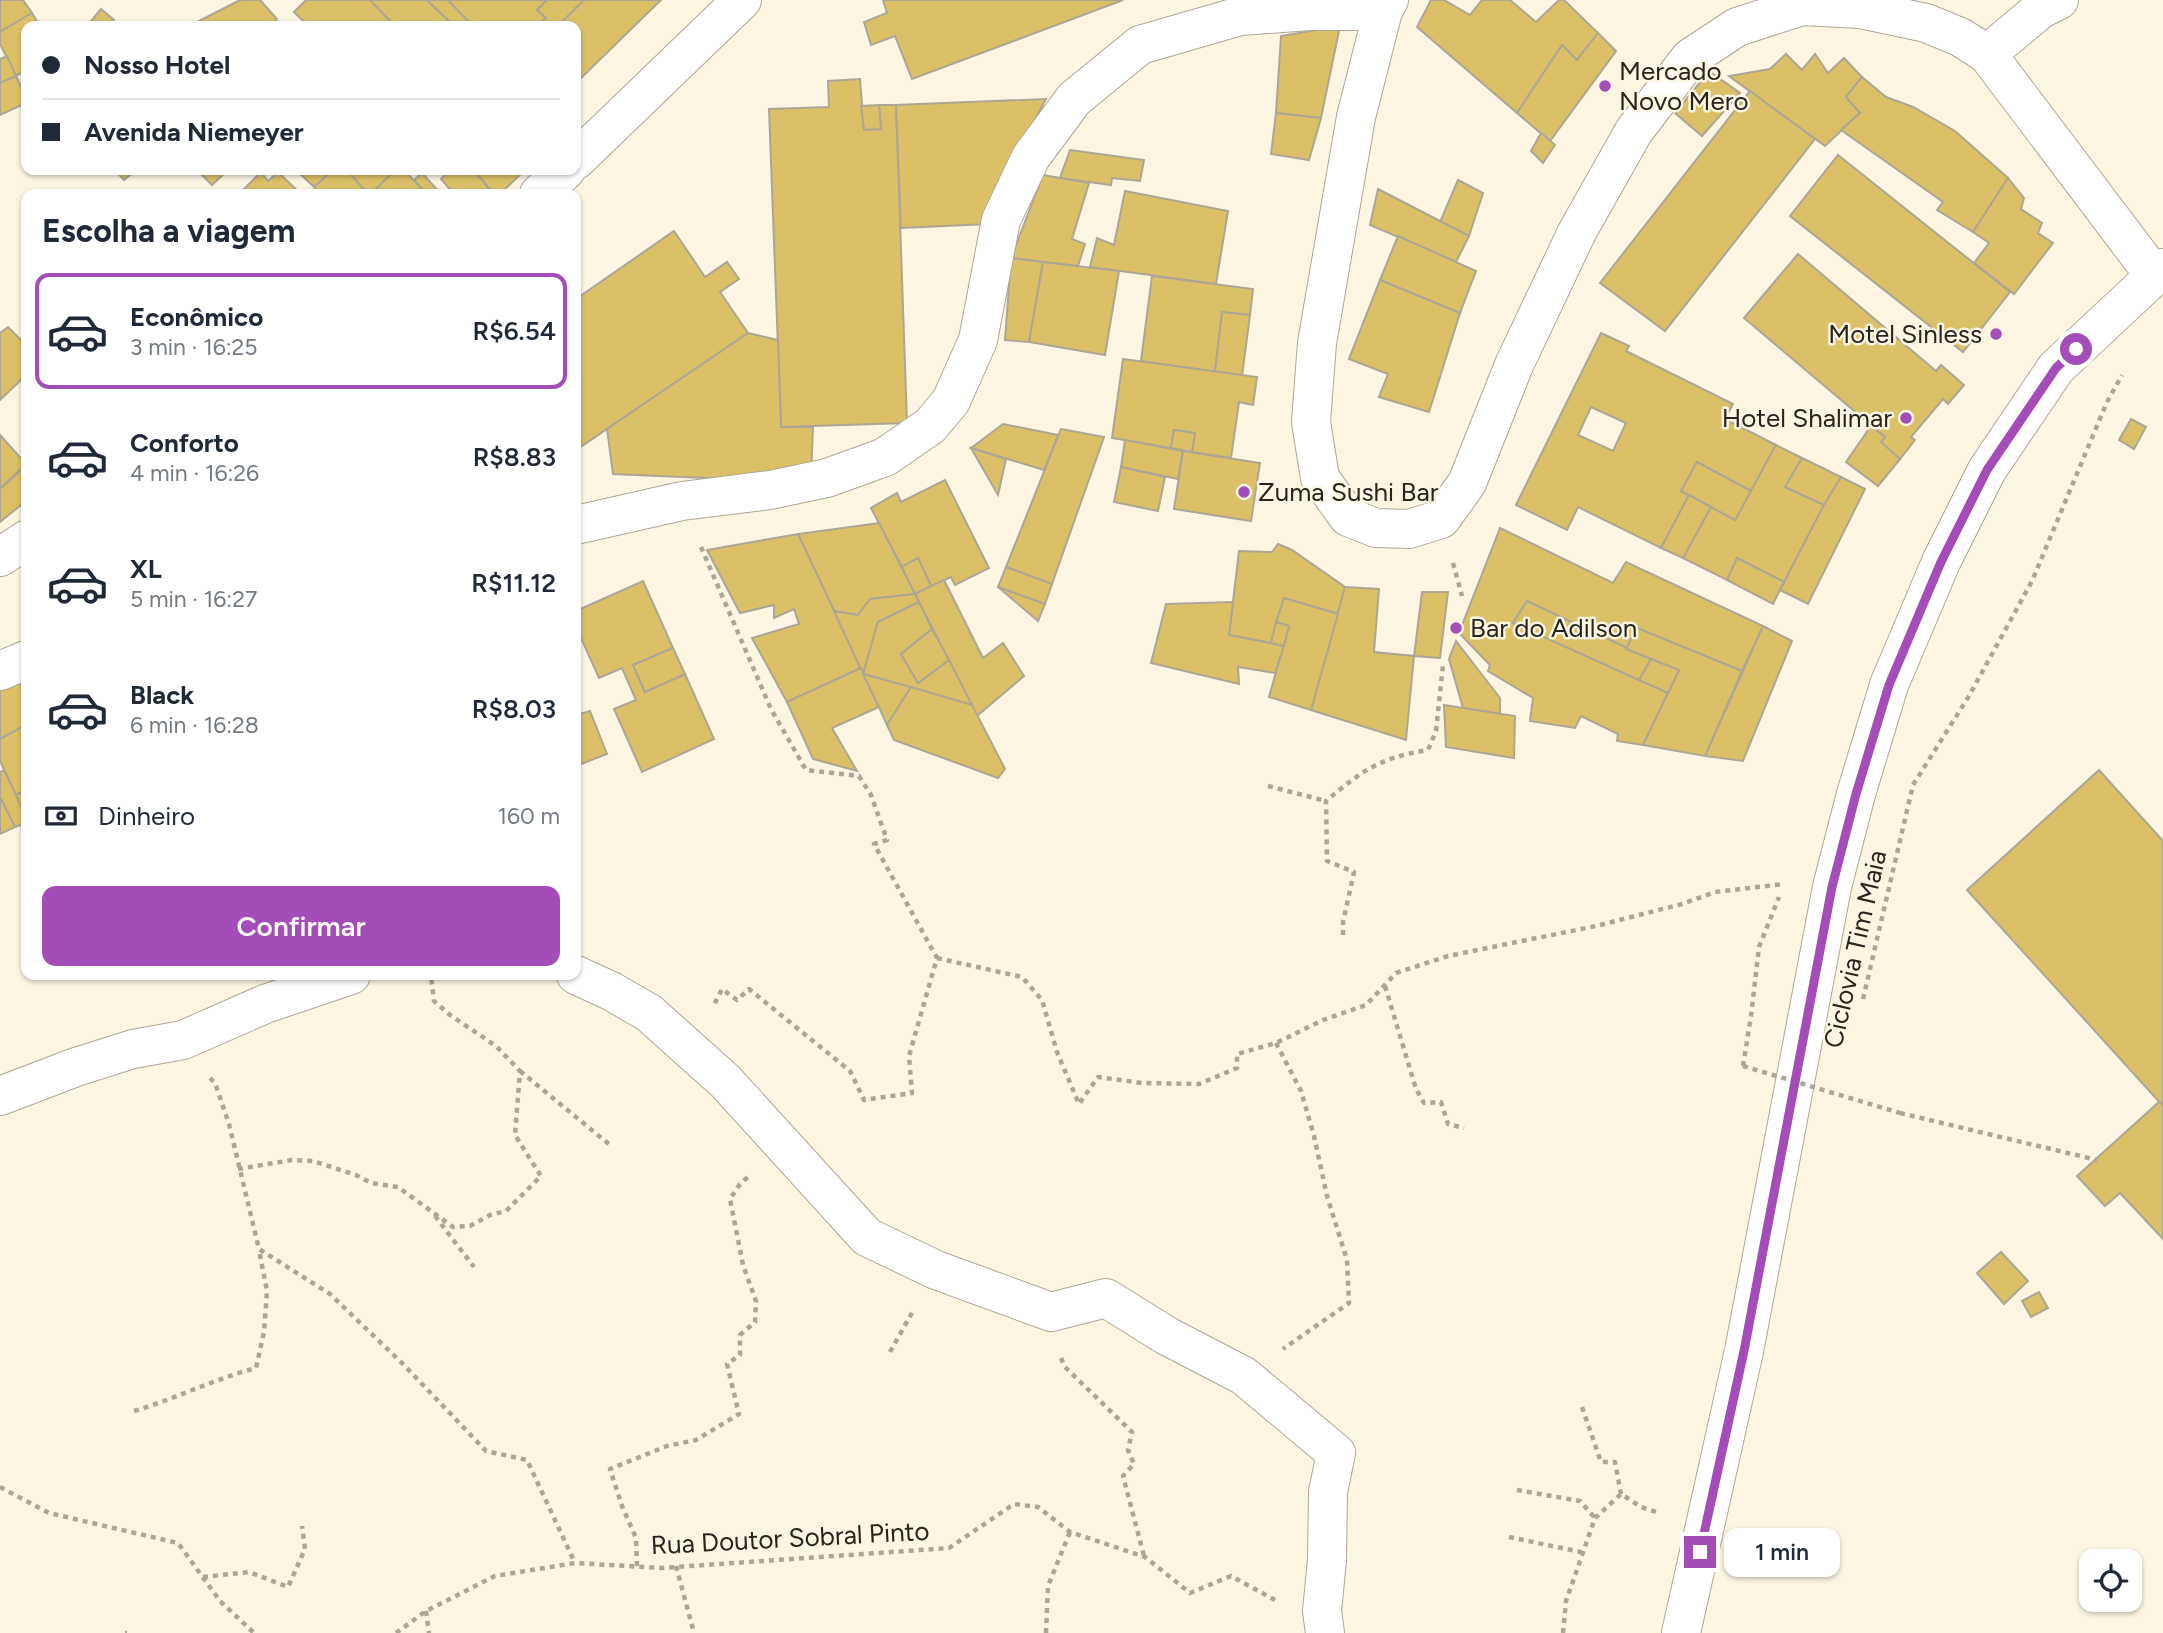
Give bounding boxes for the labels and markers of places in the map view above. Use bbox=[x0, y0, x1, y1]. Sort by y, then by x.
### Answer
place label: Mercado Novo Mero bbox=[1619, 55, 1749, 117]
marker: Mercado Novo Mero bbox=[1597, 78, 1613, 94]
place label: Motel Sinless bbox=[1828, 318, 1982, 350]
marker: Motel Sinless bbox=[1988, 326, 2004, 342]
place label: Hotel Shalimar bbox=[1722, 402, 1892, 434]
marker: Hotel Shalimar bbox=[1898, 410, 1914, 426]
place label: Zuma Sushi Bar bbox=[1258, 476, 1439, 508]
marker: Zuma Sushi Bar bbox=[1236, 484, 1252, 500]
place label: Bar do Adilson bbox=[1470, 612, 1637, 644]
marker: Bar do Adilson bbox=[1448, 620, 1464, 636]

